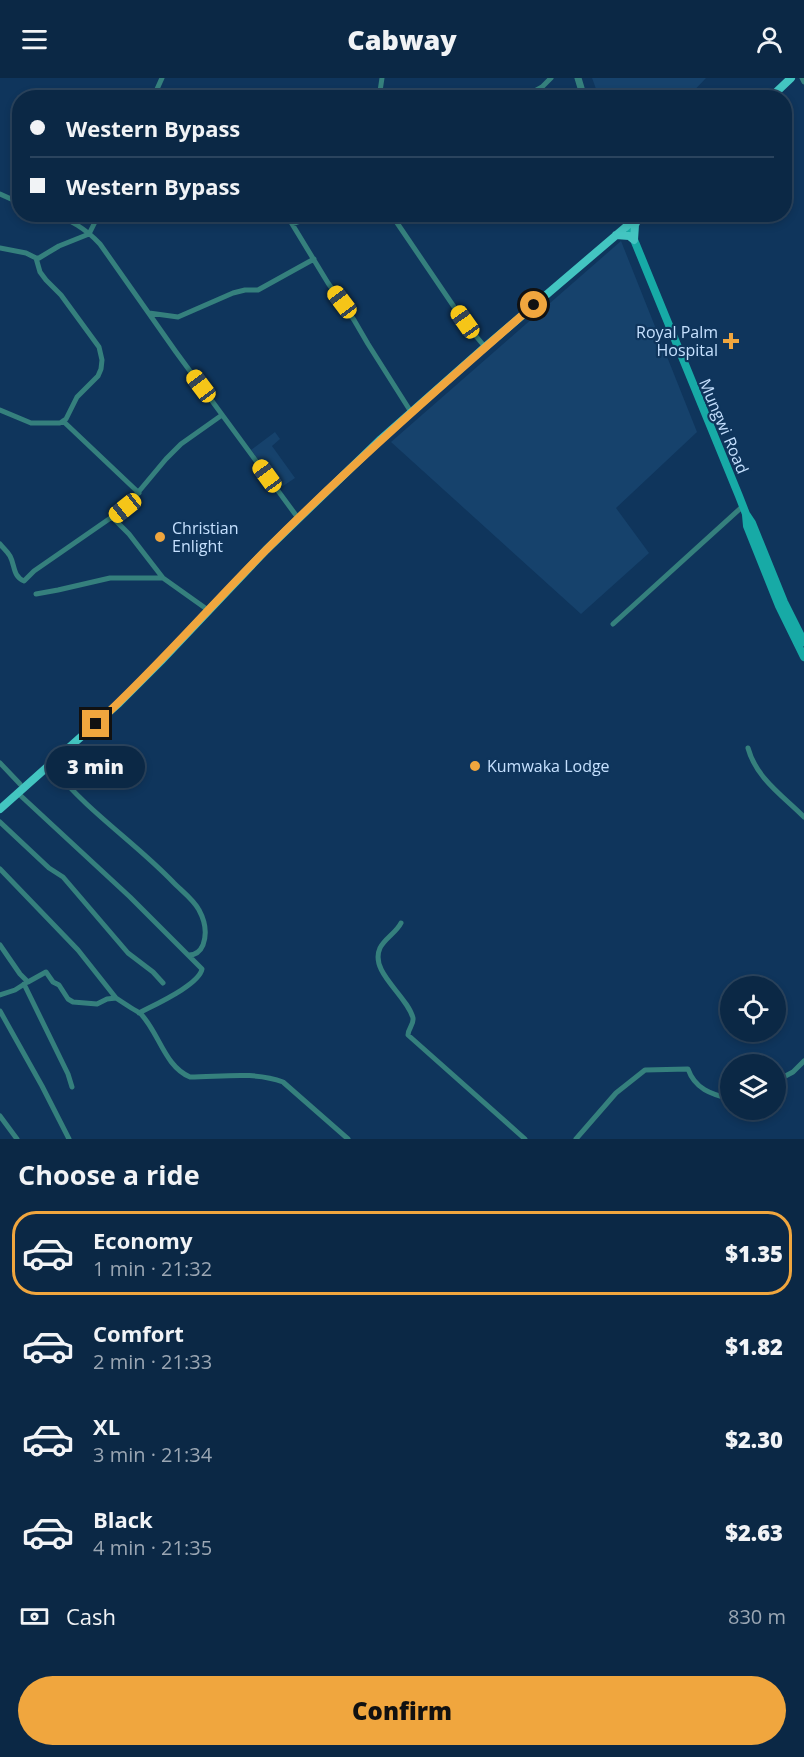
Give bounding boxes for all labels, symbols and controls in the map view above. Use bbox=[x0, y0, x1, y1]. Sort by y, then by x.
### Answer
text: Cabway bbox=[347, 21, 457, 58]
icon: menu bbox=[18, 23, 51, 56]
icon: person bbox=[753, 23, 786, 56]
text: Western Bypass bbox=[66, 113, 240, 143]
text: Western Bypass bbox=[66, 171, 240, 201]
car bbox=[324, 282, 360, 322]
route start bbox=[520, 291, 547, 318]
car bbox=[447, 302, 483, 342]
place label: Royal Palm Hospital bbox=[636, 321, 718, 361]
marker: Royal Palm Hospital bbox=[722, 332, 740, 350]
car bbox=[183, 366, 219, 406]
street label: Mungwi Road bbox=[694, 375, 754, 477]
car bbox=[249, 456, 285, 496]
car bbox=[105, 490, 145, 526]
place label: Christian Enlight bbox=[172, 517, 239, 557]
marker: Christian Enlight bbox=[153, 530, 167, 544]
route end bbox=[82, 710, 109, 737]
callout: 3 min bbox=[46, 745, 146, 787]
text: 3 min bbox=[67, 753, 124, 780]
place label: Kumwaka Lodge bbox=[487, 755, 610, 777]
marker: Kumwaka Lodge bbox=[468, 759, 482, 773]
map controls bbox=[720, 976, 786, 1120]
button: locate bbox=[720, 976, 786, 1042]
button: layers bbox=[720, 1054, 786, 1120]
text: Choose a ride bbox=[18, 1156, 200, 1193]
text: Economy bbox=[93, 1225, 192, 1255]
icon: car bbox=[21, 1226, 75, 1280]
text: $1.35 bbox=[725, 1238, 783, 1268]
text: 1 min · 21:32 bbox=[93, 1255, 212, 1282]
text: Comfort bbox=[93, 1318, 184, 1348]
icon: car bbox=[21, 1319, 75, 1373]
text: $1.82 bbox=[725, 1331, 783, 1361]
text: 2 min · 21:33 bbox=[93, 1348, 212, 1375]
text: XL bbox=[93, 1411, 120, 1441]
icon: car bbox=[21, 1412, 75, 1466]
text: $2.30 bbox=[725, 1424, 783, 1454]
text: 3 min · 21:34 bbox=[93, 1441, 212, 1468]
text: Black bbox=[93, 1504, 153, 1534]
icon: car bbox=[21, 1505, 75, 1559]
text: $2.63 bbox=[725, 1517, 783, 1547]
text: 4 min · 21:35 bbox=[93, 1534, 212, 1561]
icon: cash bbox=[18, 1600, 51, 1633]
text: Cash bbox=[66, 1601, 116, 1631]
text: 830 m bbox=[728, 1603, 786, 1630]
button: Confirm bbox=[18, 1676, 786, 1745]

